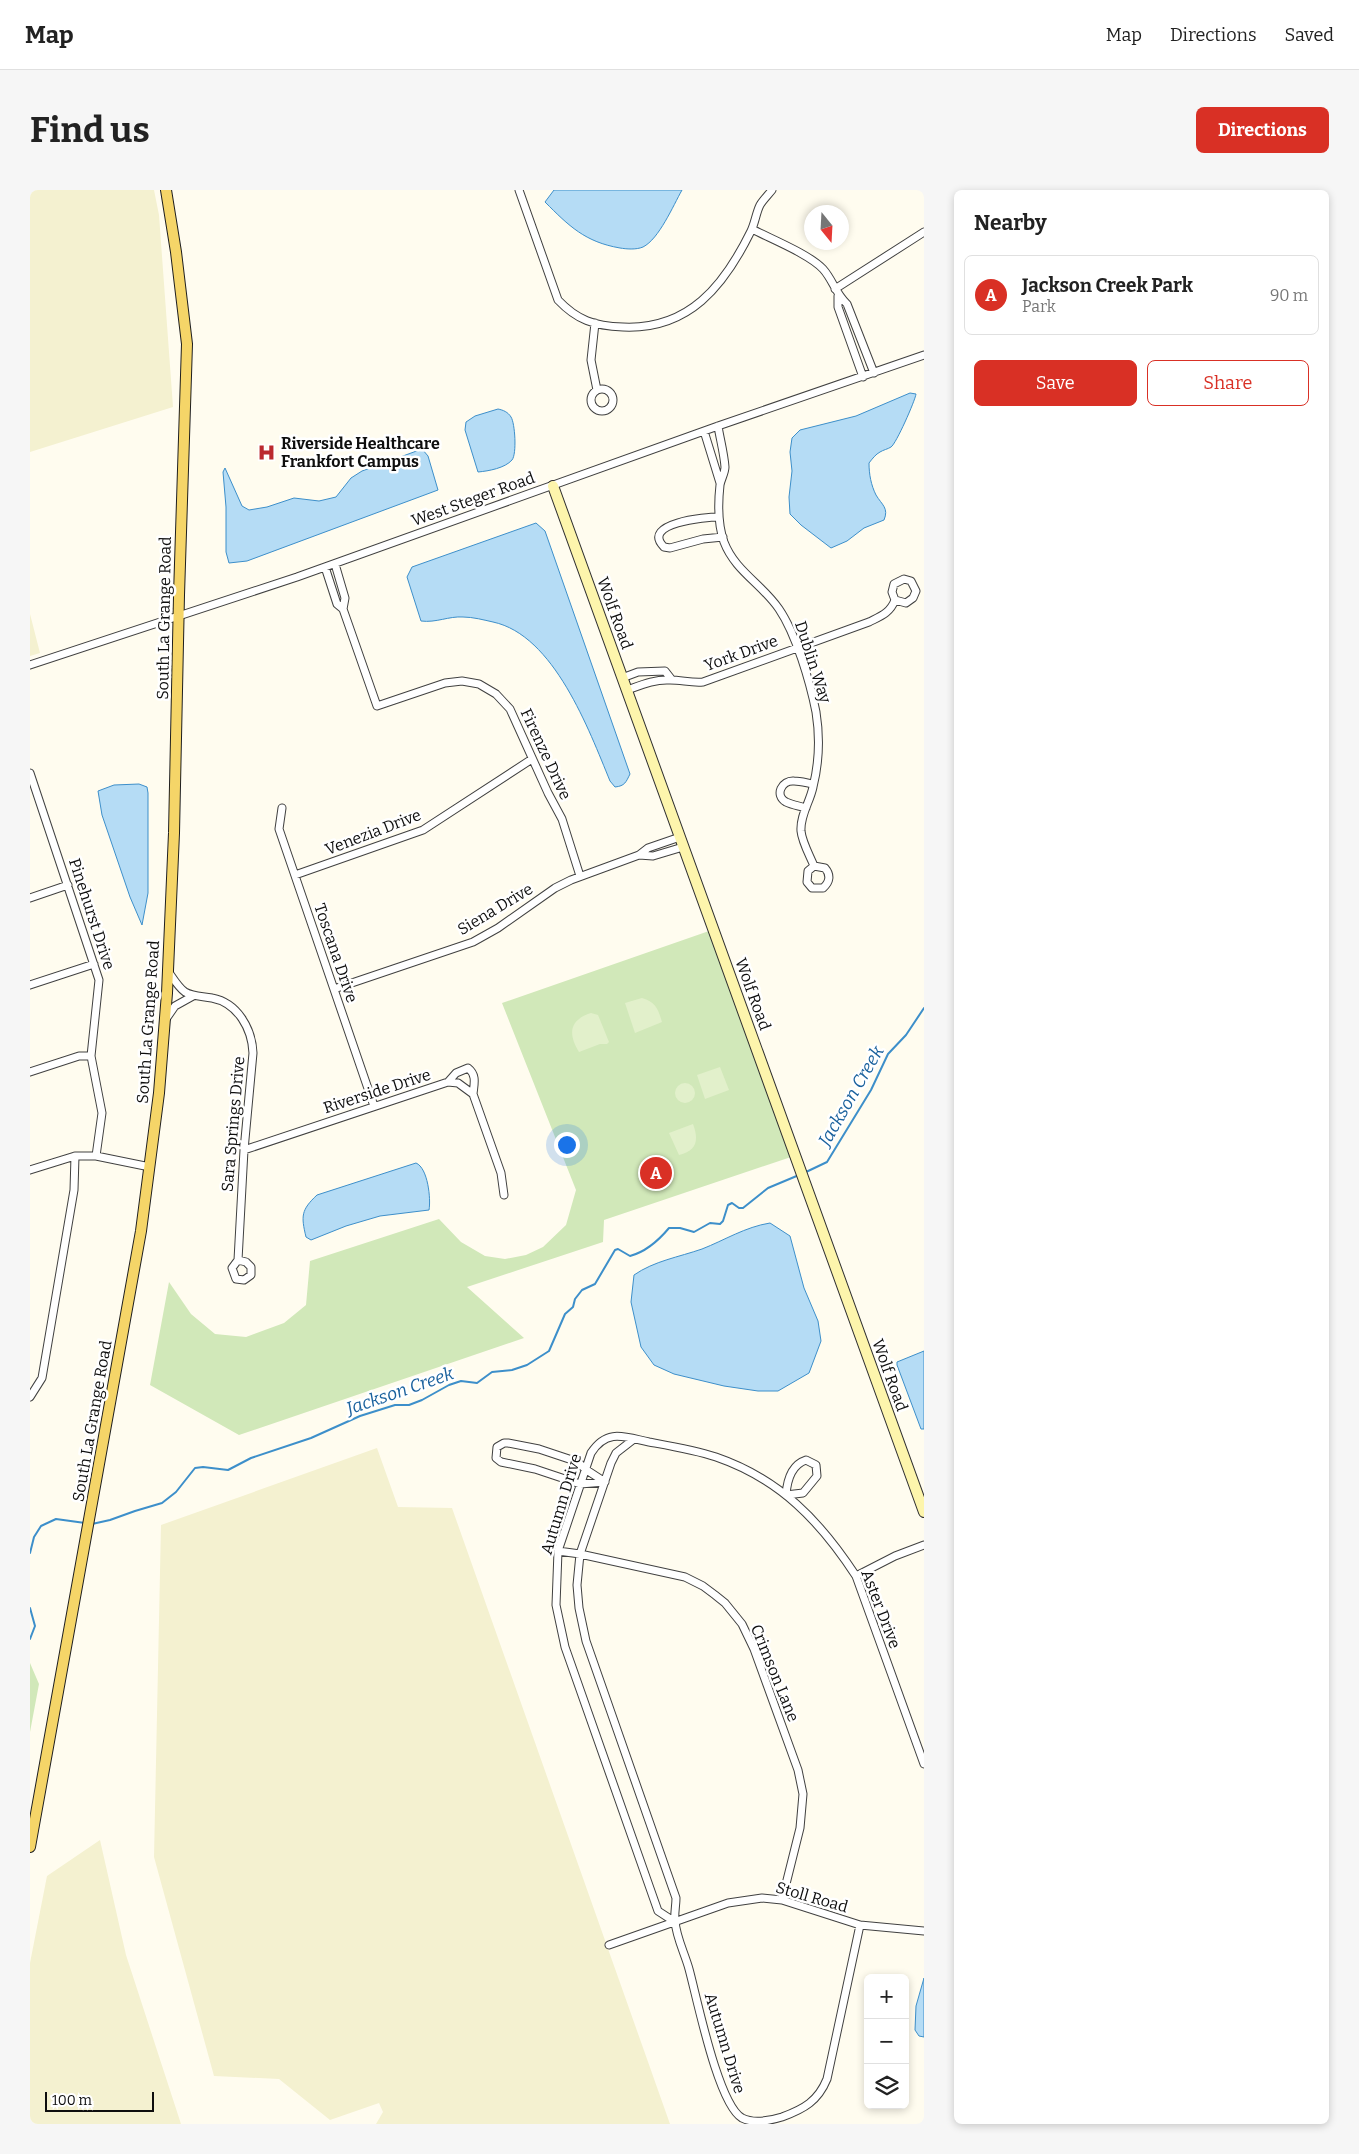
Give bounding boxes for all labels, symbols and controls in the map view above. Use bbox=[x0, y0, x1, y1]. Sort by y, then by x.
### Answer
text: Map bbox=[25, 21, 74, 49]
text: Map bbox=[1106, 24, 1142, 46]
text: Directions bbox=[1170, 24, 1257, 46]
text: Saved bbox=[1285, 24, 1334, 46]
button: Directions bbox=[1196, 107, 1329, 153]
text: Find us bbox=[30, 109, 150, 151]
north arrow bbox=[804, 205, 849, 250]
text: Nearby bbox=[974, 210, 1047, 236]
text: Jackson Creek Park bbox=[1022, 274, 1193, 297]
text: A bbox=[985, 286, 997, 305]
text: 90 m bbox=[1270, 286, 1308, 305]
text: Park bbox=[1022, 297, 1056, 316]
button: Save bbox=[974, 360, 1137, 406]
button: Share bbox=[1147, 360, 1309, 406]
place label: Riverside Healthcare Frankfort Campus bbox=[281, 434, 440, 471]
hospital icon: Riverside Healthcare Frankfort Campus bbox=[257, 442, 277, 462]
street label: West Steger Road bbox=[409, 468, 538, 530]
street label: South La Grange Road bbox=[153, 536, 175, 700]
street label: Wolf Road bbox=[593, 574, 637, 652]
street label: Dublin Way bbox=[791, 619, 835, 706]
street label: York Drive bbox=[702, 631, 780, 675]
street label: Firenze Drive bbox=[517, 705, 575, 803]
street label: Venezia Drive bbox=[322, 805, 424, 859]
street label: Pinehurst Drive bbox=[65, 856, 119, 972]
street label: Siena Drive bbox=[454, 879, 536, 939]
street label: Toscana Drive bbox=[310, 901, 362, 1005]
street label: South La Grange Road bbox=[133, 939, 163, 1104]
street label: Wolf Road bbox=[731, 955, 775, 1033]
water label: Jackson Creek bbox=[812, 1042, 889, 1152]
street label: Sara Springs Drive bbox=[218, 1055, 248, 1193]
street label: Riverside Drive bbox=[321, 1065, 433, 1117]
your location bbox=[554, 1132, 580, 1158]
pin: A bbox=[640, 1154, 672, 1192]
street label: Wolf Road bbox=[868, 1336, 912, 1414]
street label: South La Grange Road bbox=[68, 1338, 116, 1503]
water label: Jackson Creek bbox=[341, 1362, 457, 1420]
street label: Autumn Drive bbox=[537, 1451, 585, 1557]
street label: Aster Drive bbox=[857, 1567, 905, 1651]
street label: Crimson Lane bbox=[747, 1622, 803, 1724]
street label: Stoll Road bbox=[774, 1878, 851, 1916]
map controls bbox=[864, 1974, 909, 2109]
button: + bbox=[864, 1974, 909, 2019]
street label: Autumn Drive bbox=[701, 1990, 749, 2096]
button: − bbox=[864, 2019, 909, 2064]
button: layers bbox=[864, 2064, 909, 2109]
scale bar bbox=[45, 2089, 154, 2112]
text: 100 m bbox=[52, 2092, 92, 2109]

